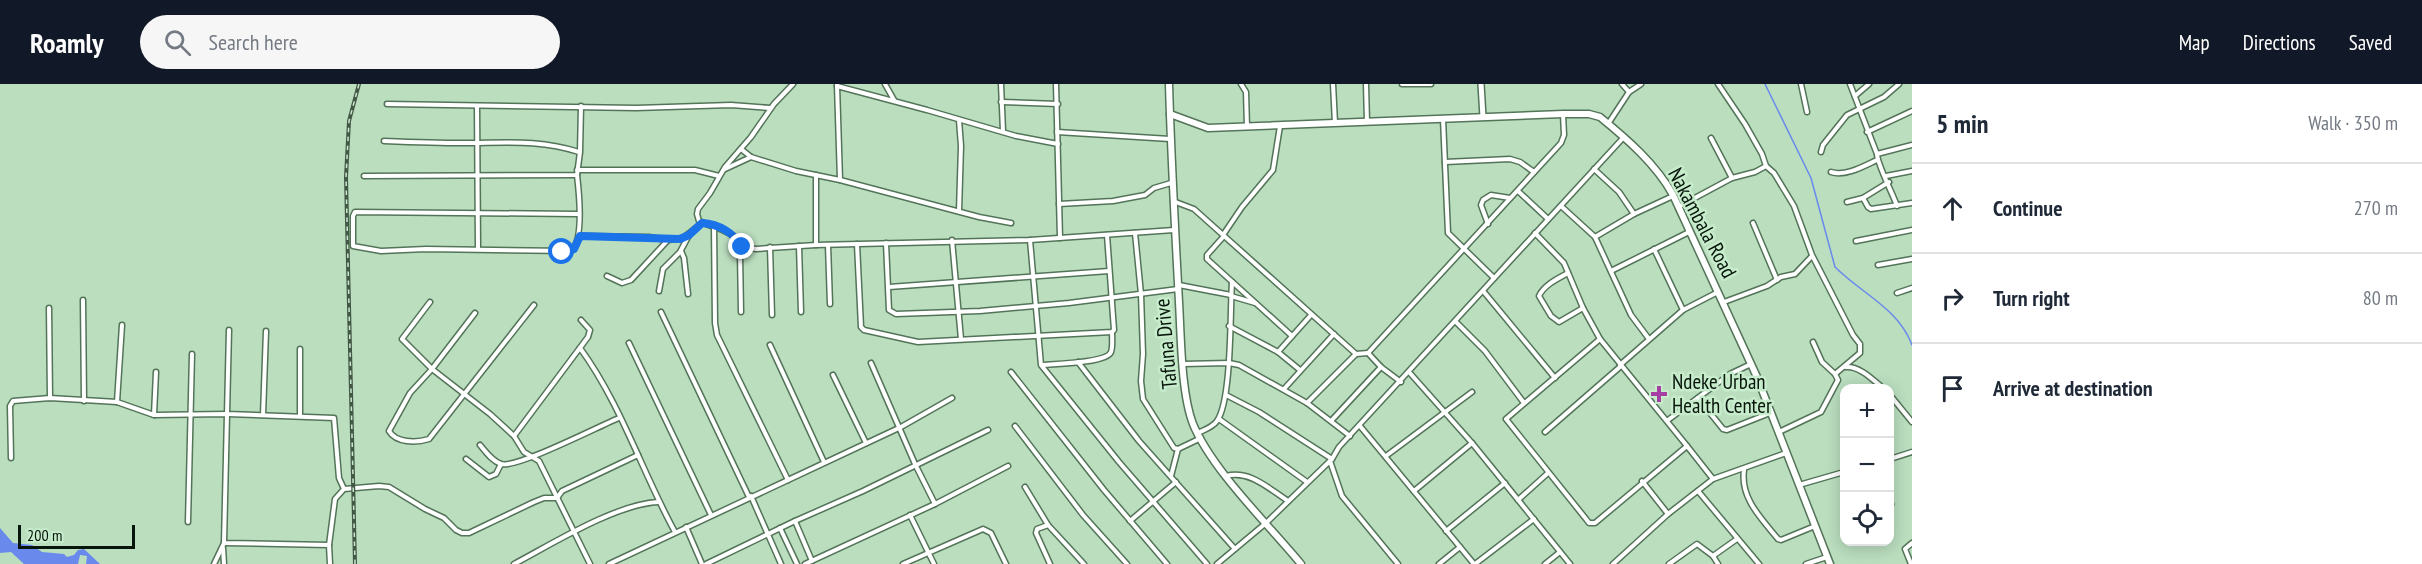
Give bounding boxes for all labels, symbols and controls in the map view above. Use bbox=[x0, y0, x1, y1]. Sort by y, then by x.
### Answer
search box bbox=[140, 15, 560, 69]
text: Roamly bbox=[30, 24, 104, 61]
icon: search bbox=[161, 26, 194, 59]
text: Search here bbox=[209, 28, 298, 56]
text: Map bbox=[2179, 29, 2210, 56]
text: Directions bbox=[2243, 29, 2316, 56]
text: Saved bbox=[2349, 29, 2392, 56]
text: 5 min bbox=[1936, 107, 1989, 140]
text: Walk · 350 m bbox=[2308, 110, 2398, 136]
street label: Nakambala Road bbox=[1662, 163, 1743, 283]
icon: ahead bbox=[1936, 192, 1969, 225]
text: Continue bbox=[1993, 194, 2063, 222]
text: 270 m bbox=[2354, 195, 2398, 221]
route end bbox=[728, 233, 754, 259]
route start bbox=[548, 238, 574, 264]
icon: right bbox=[1936, 282, 1969, 315]
text: Turn right bbox=[1993, 284, 2070, 312]
text: 80 m bbox=[2363, 285, 2398, 311]
street label: Tafuna Drive bbox=[1148, 298, 1183, 390]
place label: Ndeke Urban Health Center bbox=[1672, 368, 1772, 419]
icon: arrive bbox=[1936, 372, 1969, 405]
text: Arrive at destination bbox=[1993, 374, 2153, 402]
map controls bbox=[1840, 384, 1894, 546]
button: + bbox=[1840, 384, 1894, 438]
marker: Ndeke Urban Health Center bbox=[1650, 385, 1668, 403]
button: − bbox=[1840, 438, 1894, 492]
button: locate bbox=[1840, 492, 1894, 546]
scale bar bbox=[18, 522, 135, 550]
text: 200 m bbox=[27, 525, 62, 545]

